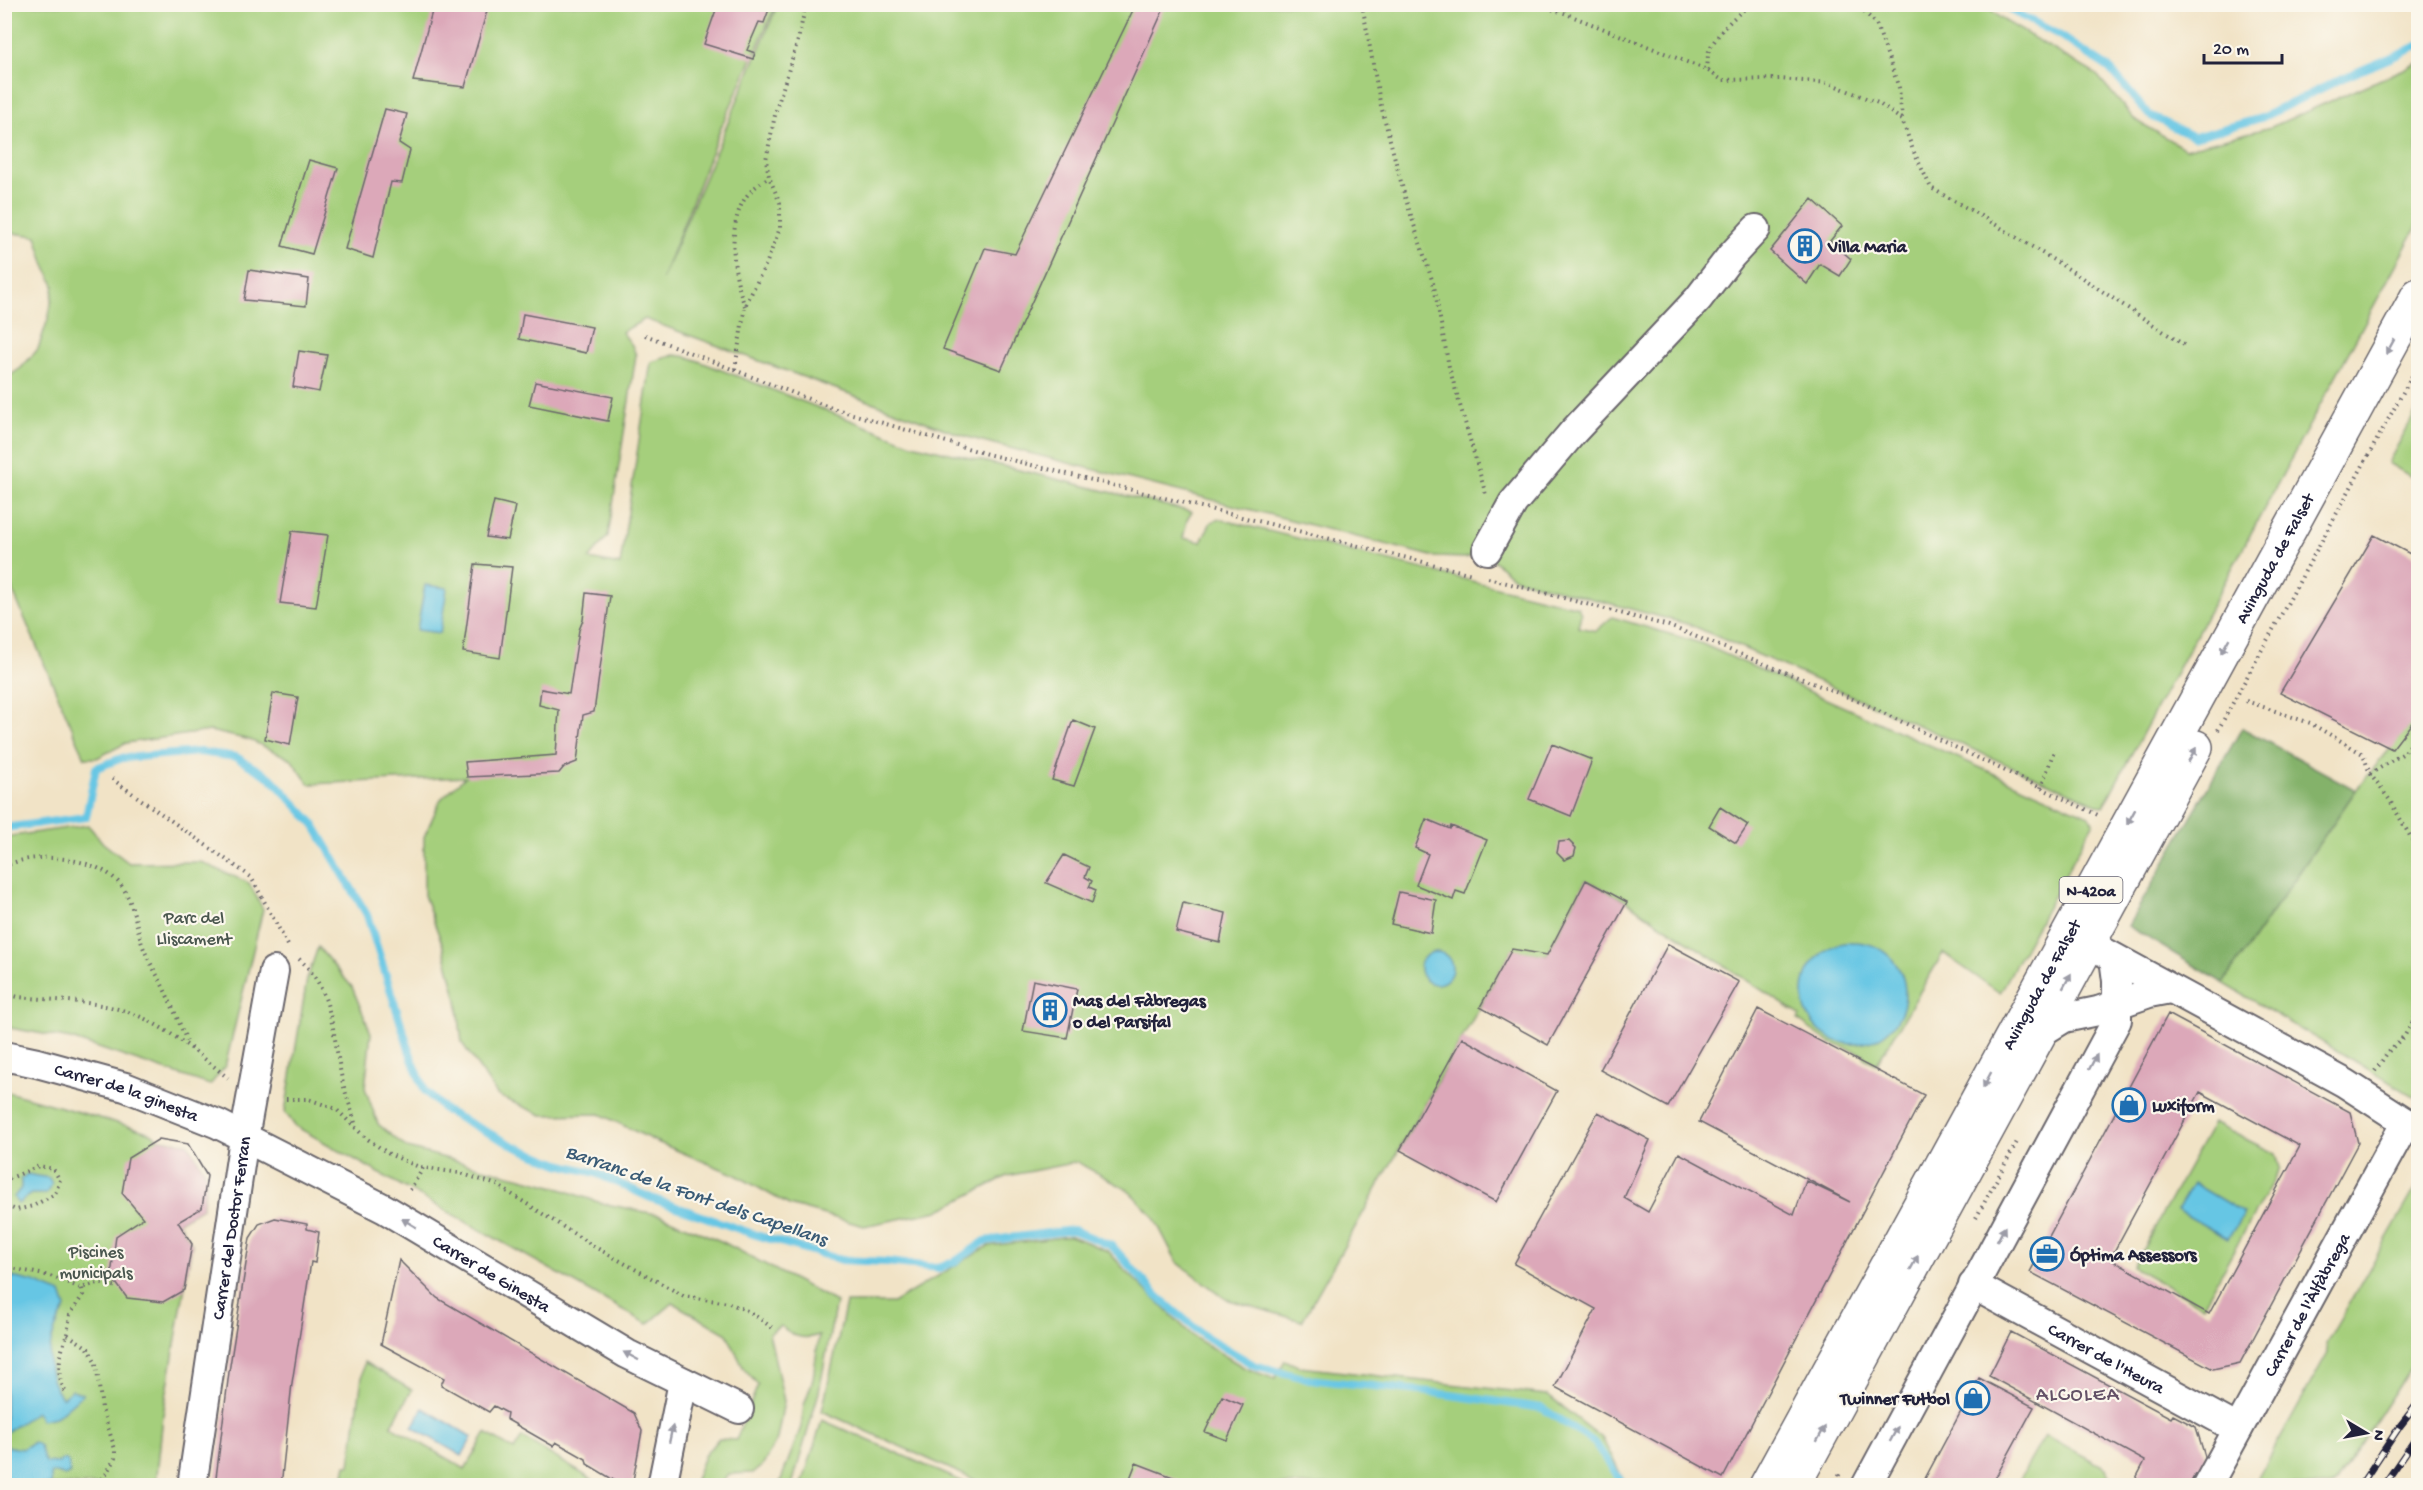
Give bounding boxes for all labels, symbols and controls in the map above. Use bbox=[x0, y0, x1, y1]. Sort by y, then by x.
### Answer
scale bar bbox=[2204, 27, 2282, 65]
text: 20 m bbox=[2213, 40, 2249, 61]
building icon: Villa Maria bbox=[1787, 228, 1823, 264]
place label: Villa Maria bbox=[1827, 238, 1908, 259]
one-way arrow bbox=[2385, 339, 2396, 355]
street label: Avinguda de Falset bbox=[2232, 489, 2321, 628]
one-way arrow bbox=[2220, 638, 2230, 655]
one-way arrow bbox=[2186, 747, 2197, 763]
one-way arrow bbox=[2126, 809, 2136, 826]
road number: N-420a bbox=[2060, 877, 2122, 903]
park label: Parc del Lliscament bbox=[156, 909, 233, 951]
street label: Avinguda de Falset bbox=[1999, 915, 2088, 1054]
one-way arrow bbox=[2062, 972, 2072, 989]
building icon: Mas del Fàbregas o del Parsifal bbox=[1032, 992, 1068, 1028]
place label: Mas del Fàbregas o del Parsifal bbox=[1072, 992, 1207, 1034]
one-way arrow bbox=[2088, 1053, 2098, 1070]
street label: Carrer de la ginesta bbox=[52, 1060, 202, 1128]
one-way arrow bbox=[1982, 1072, 1992, 1089]
shop icon: Luxiform bbox=[2111, 1087, 2147, 1123]
place label: Luxiform bbox=[2152, 1097, 2215, 1118]
street label: Carrer del Doctor Ferran bbox=[209, 1135, 257, 1321]
water label: Barranc de la Font dels Capellans bbox=[562, 1142, 831, 1253]
one-way arrow bbox=[401, 1218, 417, 1229]
one-way arrow bbox=[1996, 1225, 2006, 1242]
street label: Carrer de l'Àlfàbrega bbox=[2261, 1229, 2357, 1381]
street label: Carrer de Ginesta bbox=[428, 1232, 554, 1319]
office icon: Óptima Assessors bbox=[2029, 1236, 2065, 1272]
park label: Piscines municipals bbox=[59, 1243, 134, 1285]
place label: Óptima Assessors bbox=[2070, 1246, 2198, 1267]
one-way arrow bbox=[1909, 1254, 1919, 1271]
street label: Carrer de l'Heura bbox=[2043, 1320, 2168, 1400]
one-way arrow bbox=[622, 1351, 639, 1361]
shop icon: Twinner Futbol bbox=[1955, 1380, 1991, 1416]
district label: ALCOLEA bbox=[2036, 1385, 2120, 1408]
place label: Twinner Futbol bbox=[1838, 1390, 1950, 1411]
north arrow bbox=[2336, 1403, 2396, 1463]
one-way arrow bbox=[667, 1424, 676, 1443]
one-way arrow bbox=[1816, 1425, 1826, 1442]
one-way arrow bbox=[1889, 1425, 1899, 1442]
text: N bbox=[2367, 1428, 2388, 1442]

